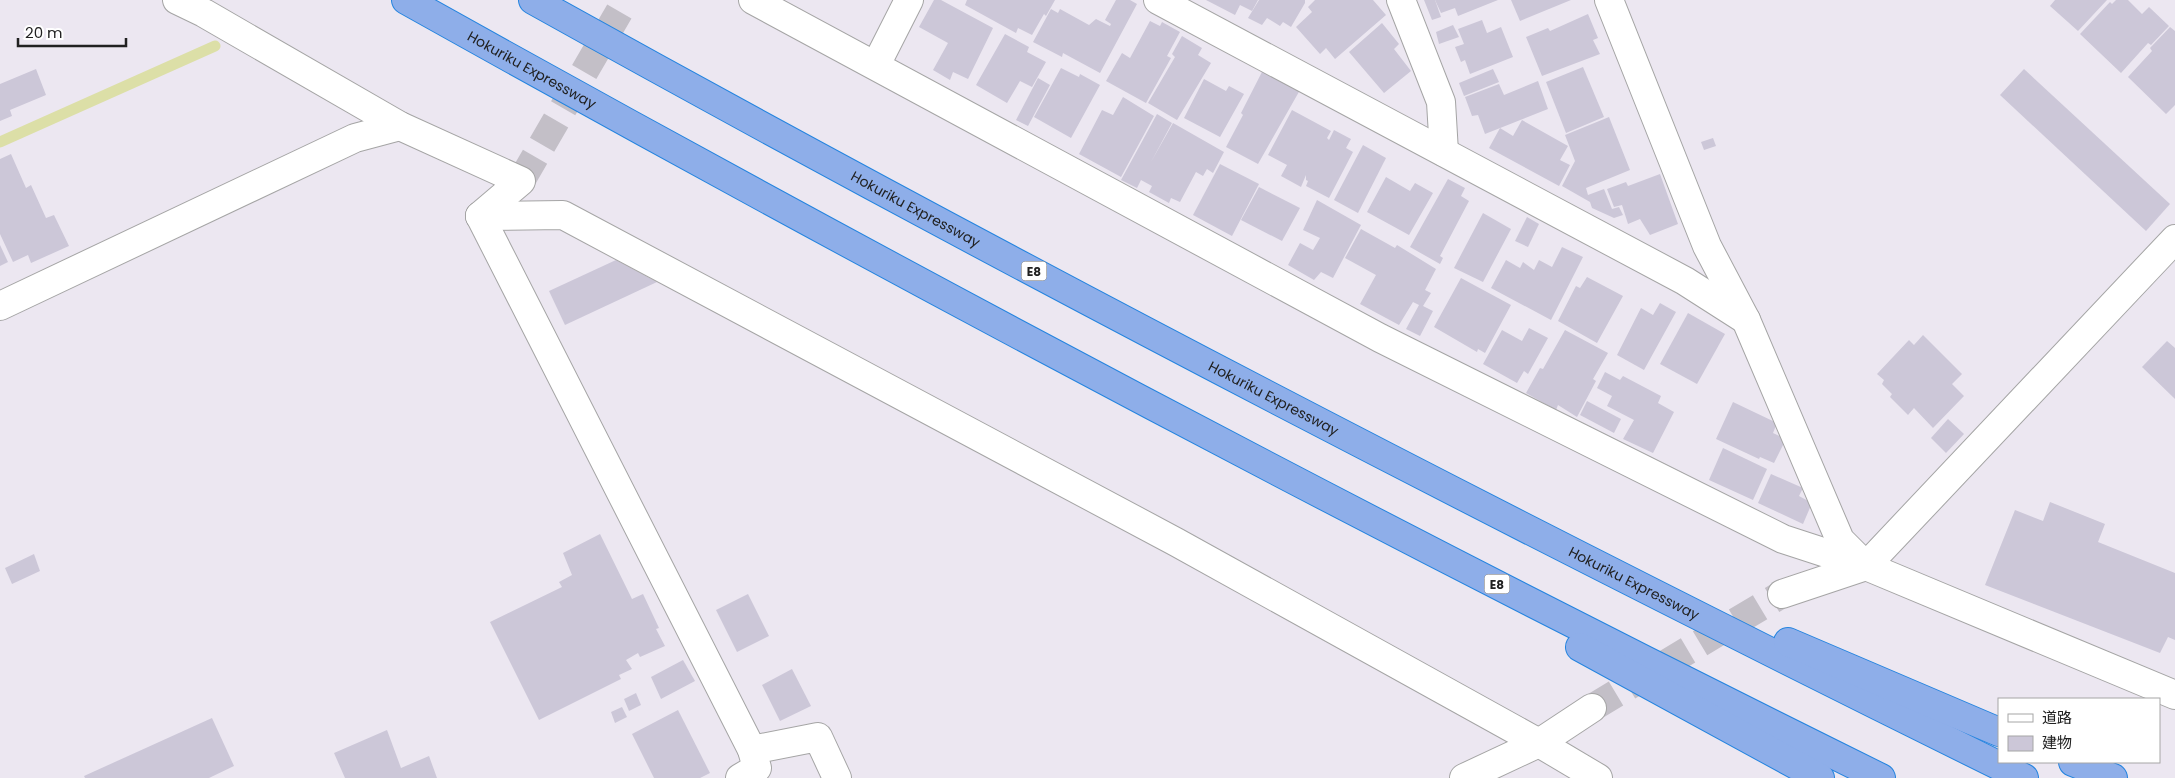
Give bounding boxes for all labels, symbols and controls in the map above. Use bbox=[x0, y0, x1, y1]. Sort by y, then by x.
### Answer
scale bar bbox=[18, 15, 125, 47]
text: 20 m bbox=[25, 22, 63, 43]
street label: Hokuriku Expressway bbox=[464, 26, 600, 114]
street label: Hokuriku Expressway bbox=[847, 166, 984, 252]
road number: E8 bbox=[1022, 262, 1046, 280]
street label: Hokuriku Expressway bbox=[1205, 356, 1342, 441]
street label: Hokuriku Expressway bbox=[1565, 542, 1703, 625]
road number: E8 bbox=[1484, 574, 1510, 594]
legend bbox=[1998, 698, 2160, 763]
text: 道路 bbox=[2042, 707, 2072, 728]
text: 建物 bbox=[2042, 732, 2072, 753]

